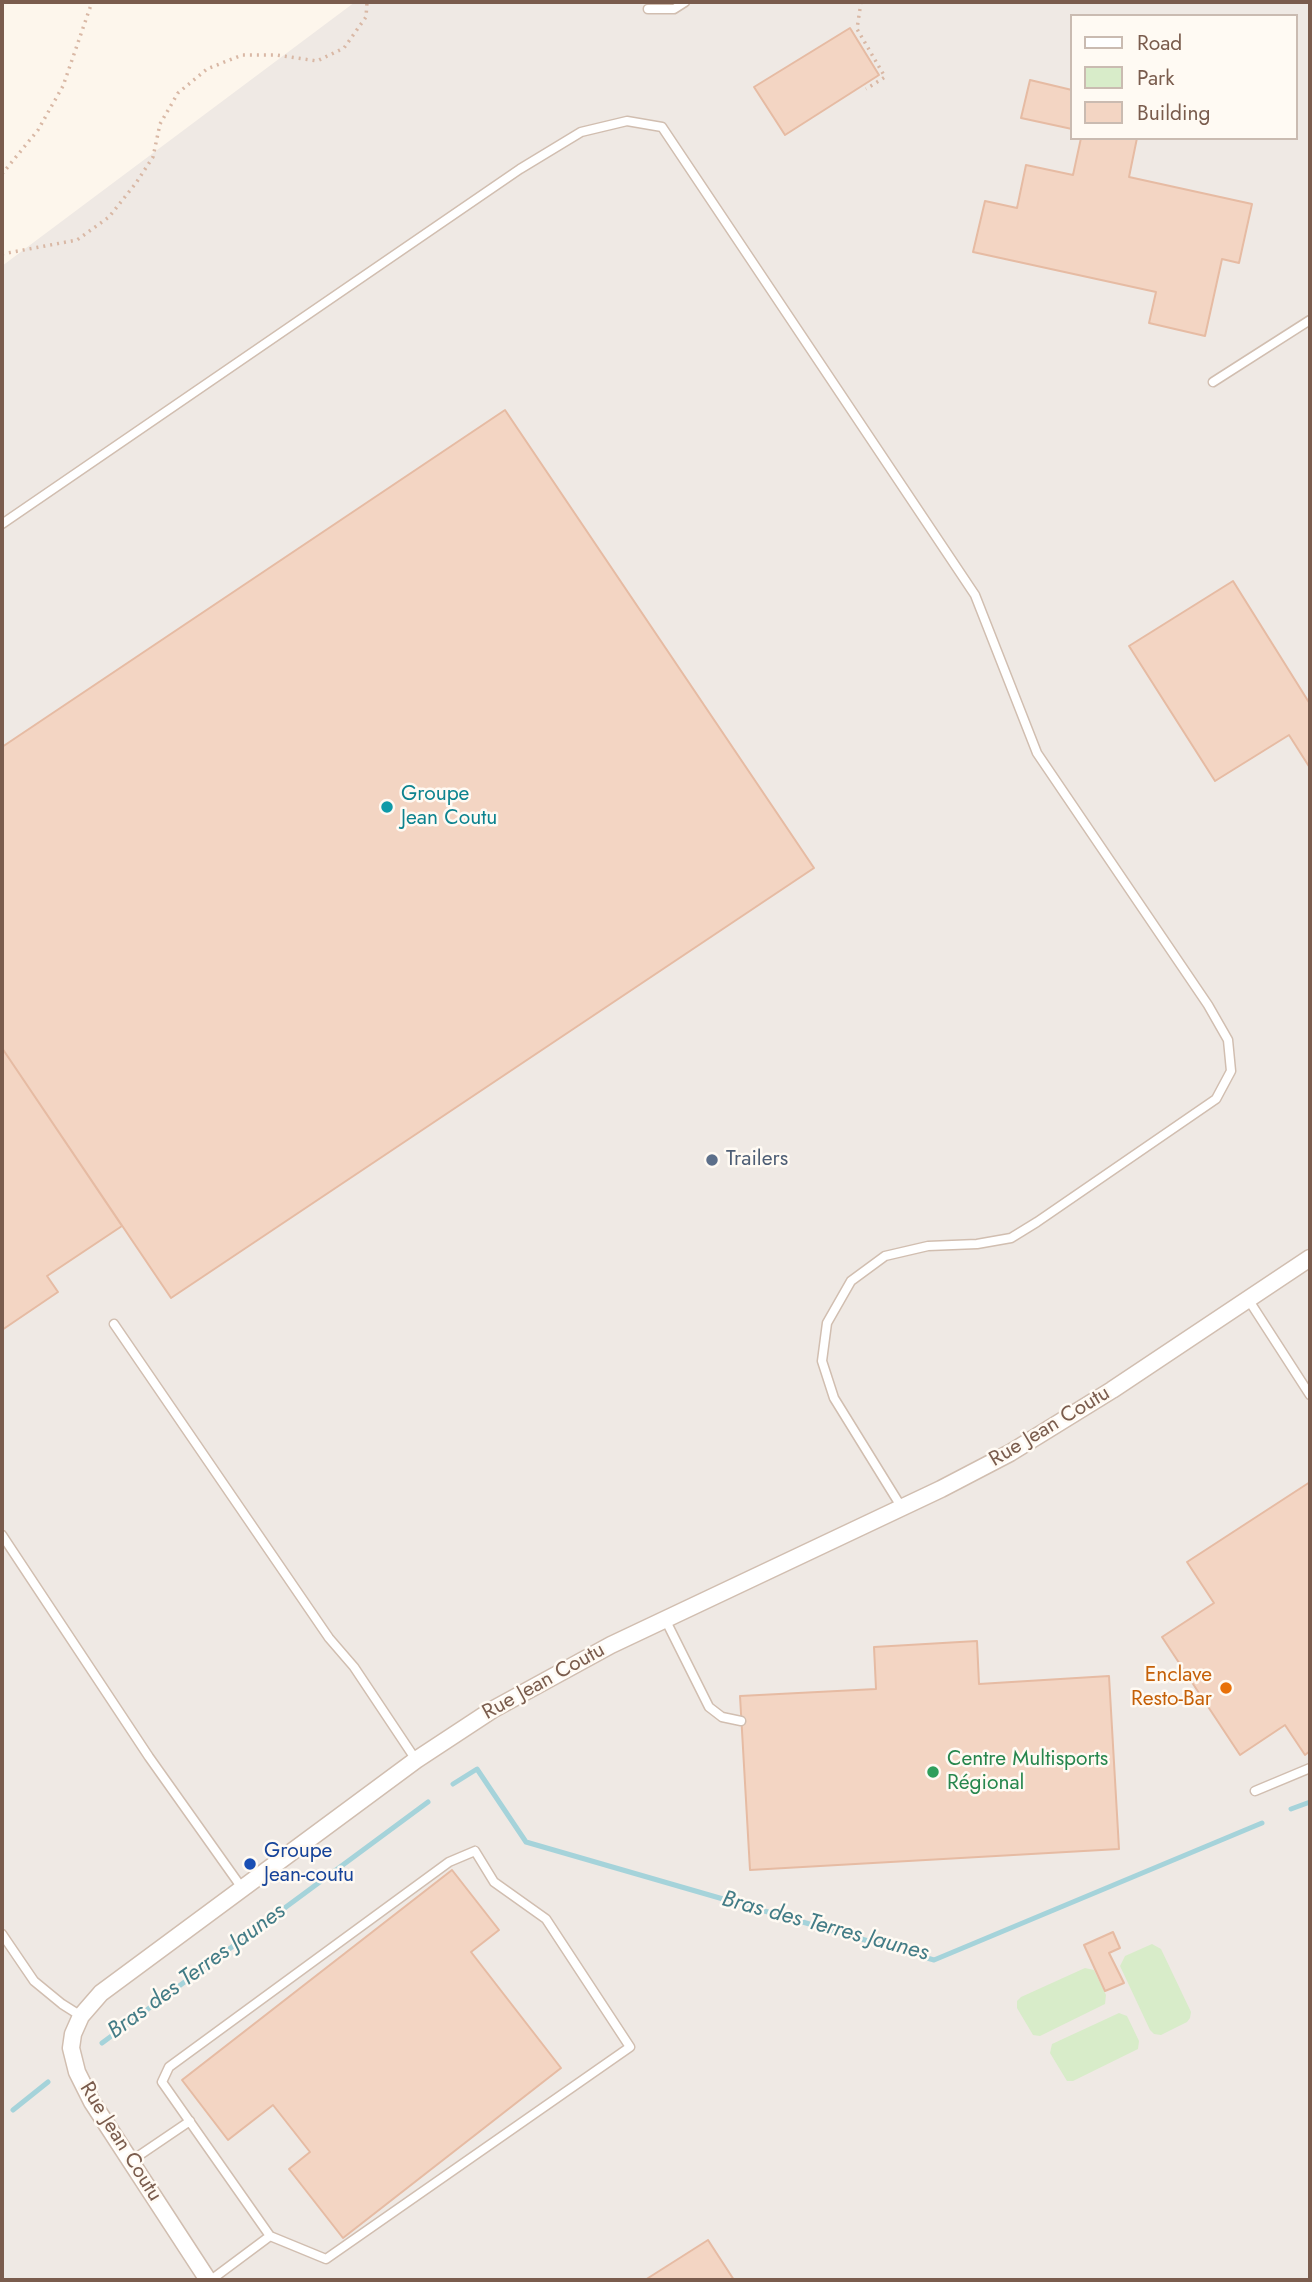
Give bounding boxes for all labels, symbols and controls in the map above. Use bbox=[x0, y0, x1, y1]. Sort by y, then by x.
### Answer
legend bbox=[1070, 14, 1298, 140]
text: Road bbox=[1137, 28, 1182, 58]
text: Park bbox=[1137, 63, 1174, 93]
text: Building bbox=[1137, 98, 1210, 128]
place label: Groupe Jean Coutu bbox=[401, 782, 497, 832]
marker: Groupe Jean Coutu bbox=[379, 799, 395, 815]
place label: Trailers bbox=[726, 1147, 788, 1173]
marker: Trailers bbox=[704, 1152, 720, 1168]
street label: Rue Jean Coutu bbox=[985, 1381, 1115, 1473]
street label: Rue Jean Coutu bbox=[478, 1638, 610, 1726]
place label: Enclave Resto-Bar bbox=[1131, 1663, 1212, 1713]
marker: Enclave Resto-Bar bbox=[1218, 1680, 1234, 1696]
place label: Centre Multisports Régional bbox=[947, 1747, 1108, 1797]
marker: Centre Multisports Régional bbox=[925, 1764, 941, 1780]
place label: Groupe Jean-coutu bbox=[264, 1839, 354, 1889]
marker: Groupe Jean-coutu bbox=[242, 1856, 258, 1872]
water label: Bras des Terres Jaunes bbox=[719, 1886, 931, 1968]
water label: Bras des Terres Jaunes bbox=[103, 1898, 291, 2046]
street label: Rue Jean Coutu bbox=[73, 2078, 167, 2206]

